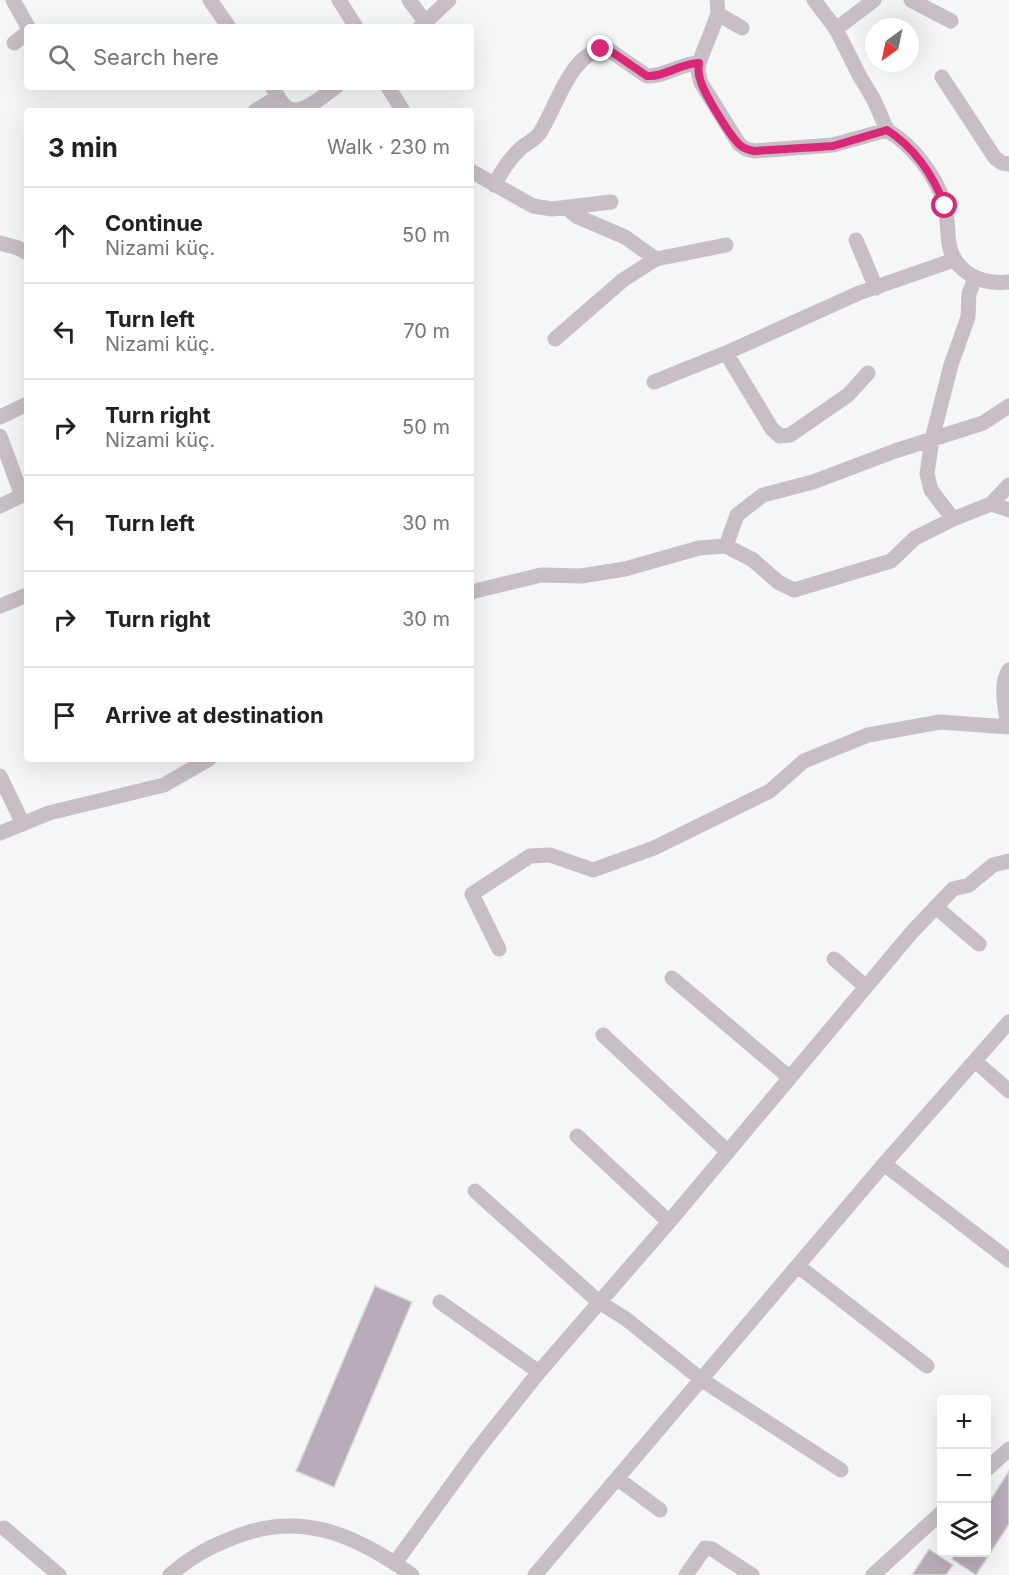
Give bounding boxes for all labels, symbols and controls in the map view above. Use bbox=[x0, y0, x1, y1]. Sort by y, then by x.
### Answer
north arrow bbox=[865, 18, 919, 72]
search box bbox=[24, 24, 474, 90]
route end bbox=[587, 35, 613, 61]
icon: search bbox=[45, 41, 78, 74]
text: Search here bbox=[93, 44, 219, 70]
text: 3 min bbox=[48, 132, 118, 163]
text: Walk · 230 m bbox=[327, 135, 450, 159]
route start bbox=[931, 192, 957, 218]
text: Continue bbox=[105, 210, 203, 236]
icon: ahead bbox=[48, 219, 81, 252]
text: 50 m bbox=[402, 223, 450, 247]
text: Nizami küç. bbox=[105, 236, 215, 260]
text: Turn left bbox=[105, 306, 195, 332]
icon: left bbox=[48, 315, 81, 348]
text: 70 m bbox=[403, 319, 450, 343]
text: Nizami küç. bbox=[105, 332, 215, 356]
text: Turn right bbox=[105, 402, 211, 428]
icon: right bbox=[48, 411, 81, 444]
text: 50 m bbox=[402, 415, 450, 439]
text: Nizami küç. bbox=[105, 428, 215, 452]
icon: left bbox=[48, 507, 81, 540]
text: Turn left bbox=[105, 510, 195, 536]
text: 30 m bbox=[402, 511, 450, 535]
icon: right bbox=[48, 603, 81, 636]
text: Turn right bbox=[105, 606, 211, 632]
text: 30 m bbox=[402, 607, 450, 631]
icon: arrive bbox=[48, 699, 81, 732]
text: Arrive at destination bbox=[105, 702, 324, 728]
map controls bbox=[937, 1395, 991, 1557]
button: + bbox=[937, 1395, 991, 1449]
button: − bbox=[937, 1449, 991, 1503]
button: layers bbox=[937, 1503, 991, 1557]

